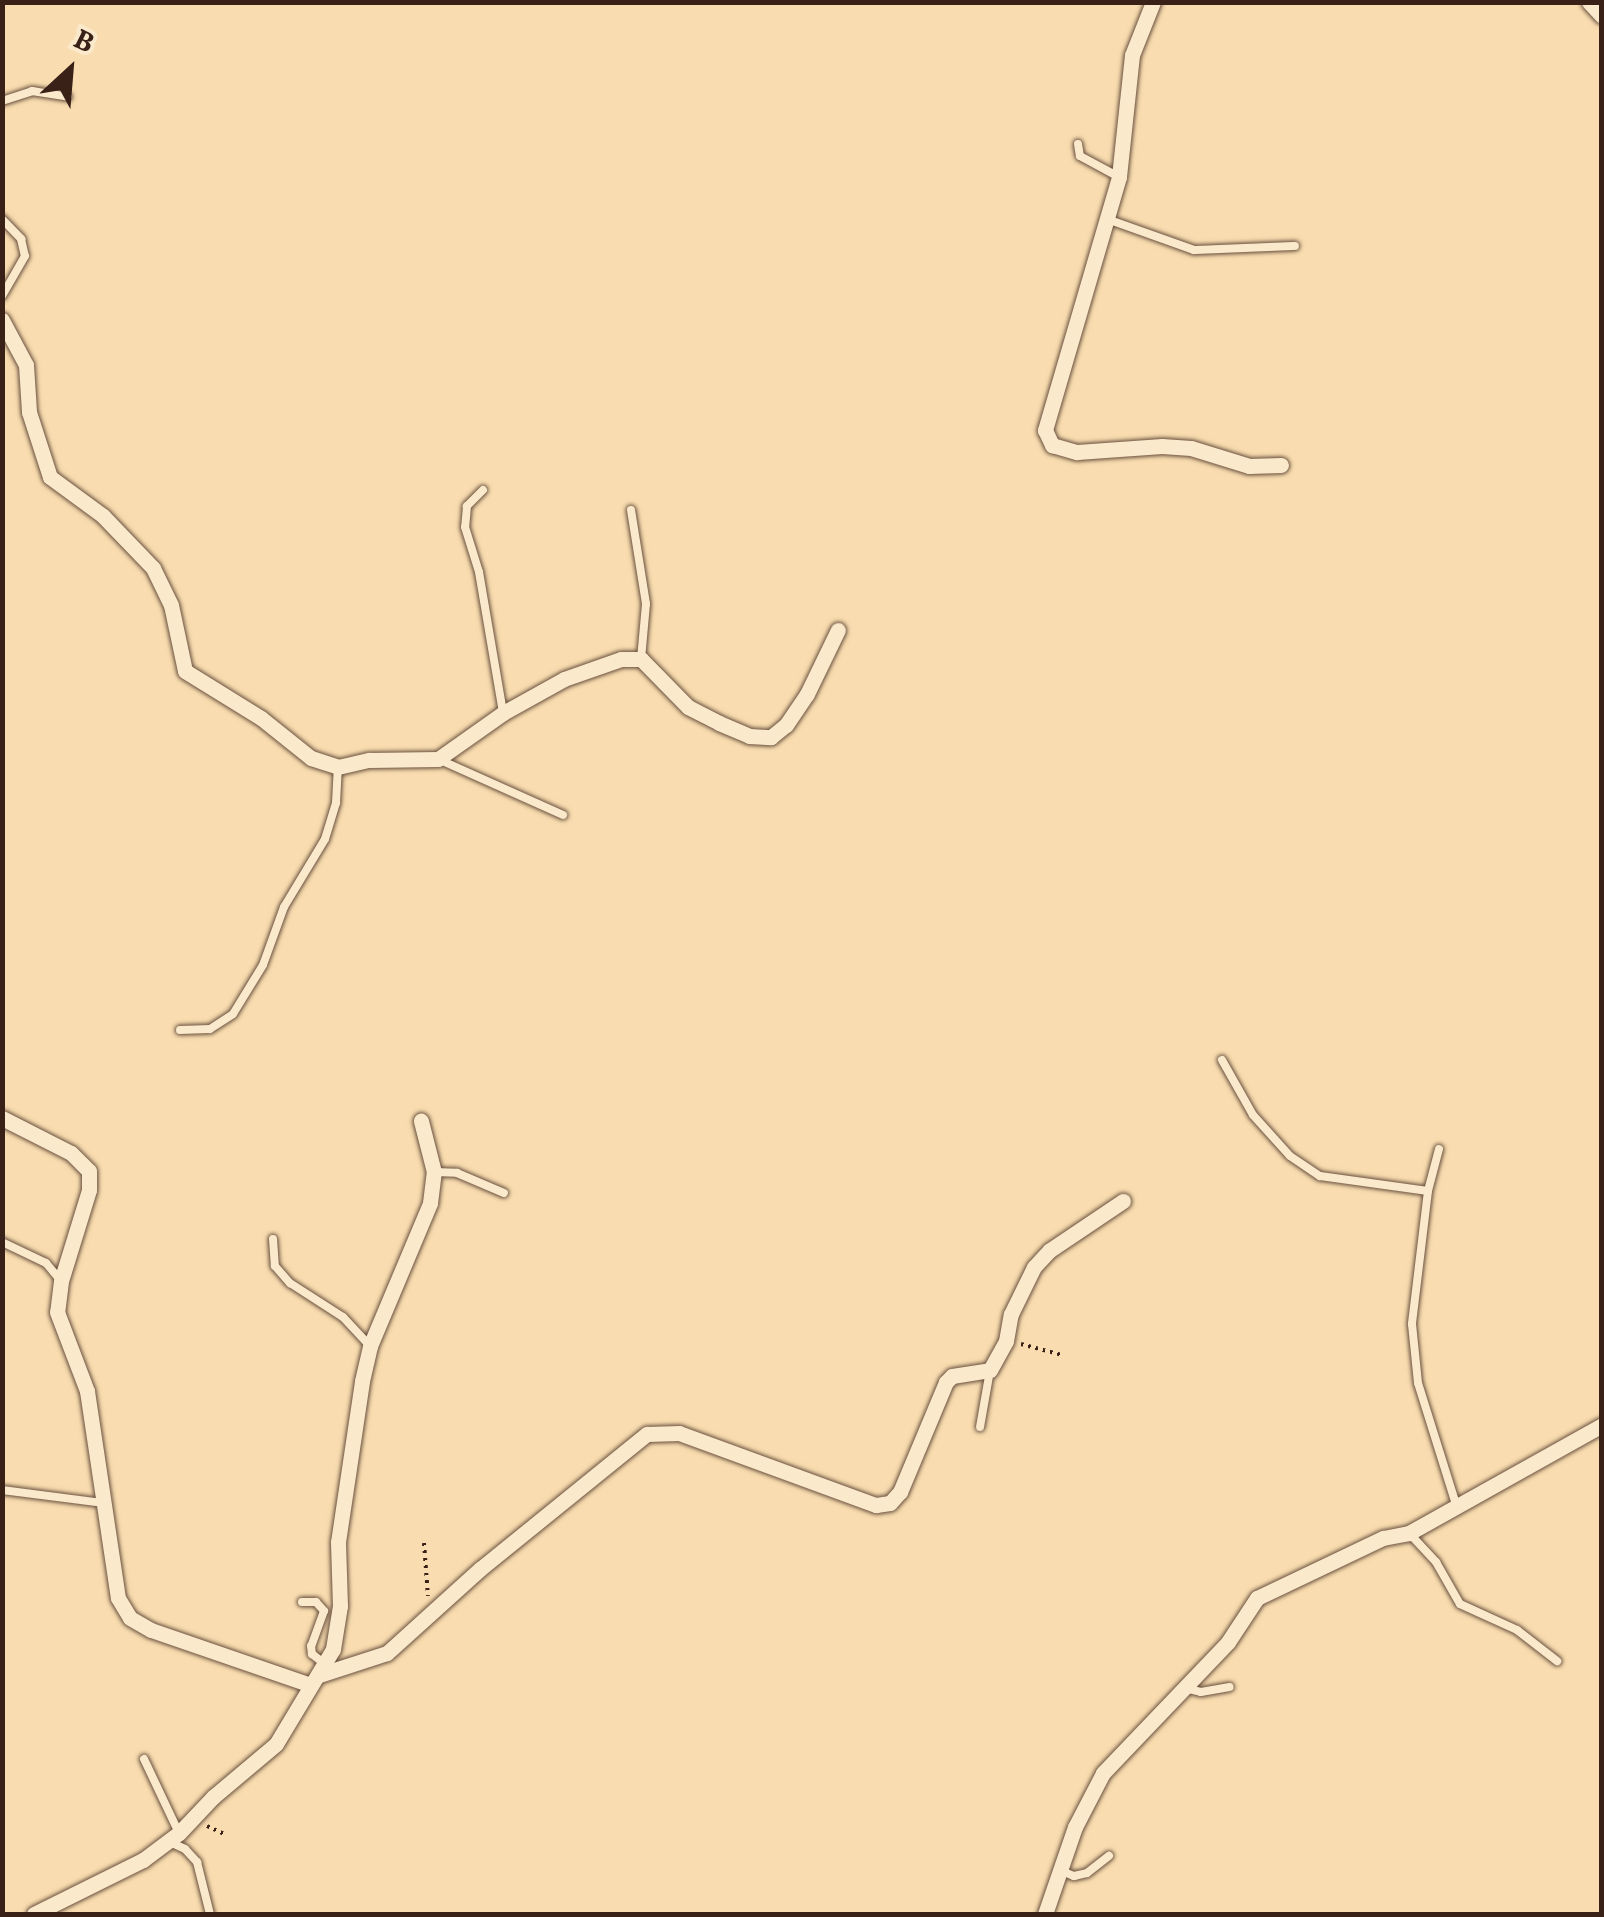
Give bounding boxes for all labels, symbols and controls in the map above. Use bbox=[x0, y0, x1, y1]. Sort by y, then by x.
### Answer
north arrow bbox=[20, 20, 120, 120]
text: B bbox=[66, 21, 100, 64]

